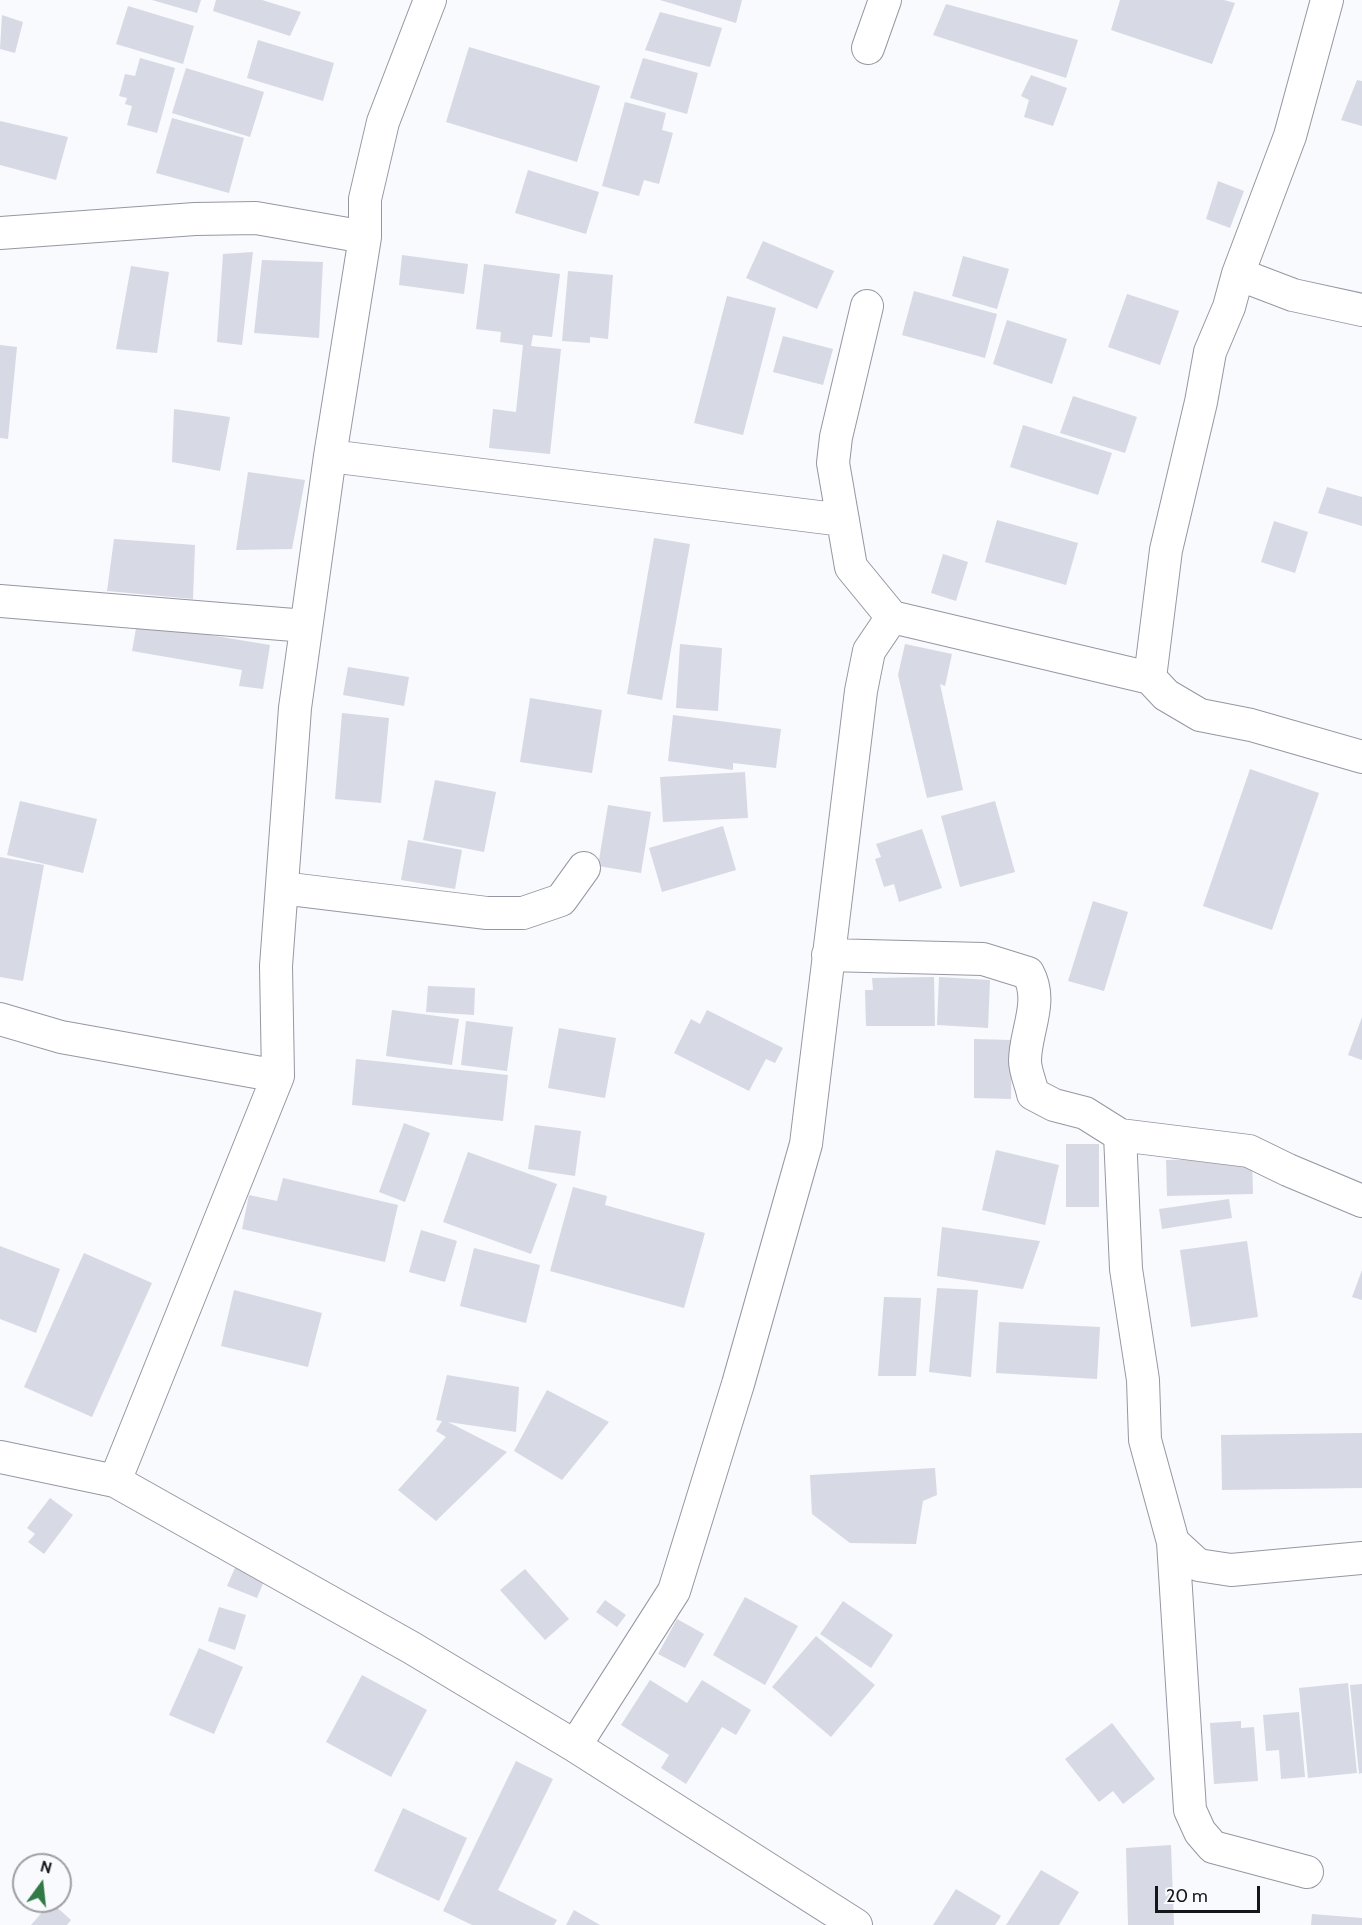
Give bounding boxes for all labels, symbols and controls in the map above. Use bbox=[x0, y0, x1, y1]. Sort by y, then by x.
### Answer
north arrow bbox=[12, 1853, 72, 1913]
text: N bbox=[38, 1856, 54, 1878]
scale bar bbox=[1158, 1874, 1263, 1912]
text: 20 m bbox=[1166, 1885, 1208, 1907]

